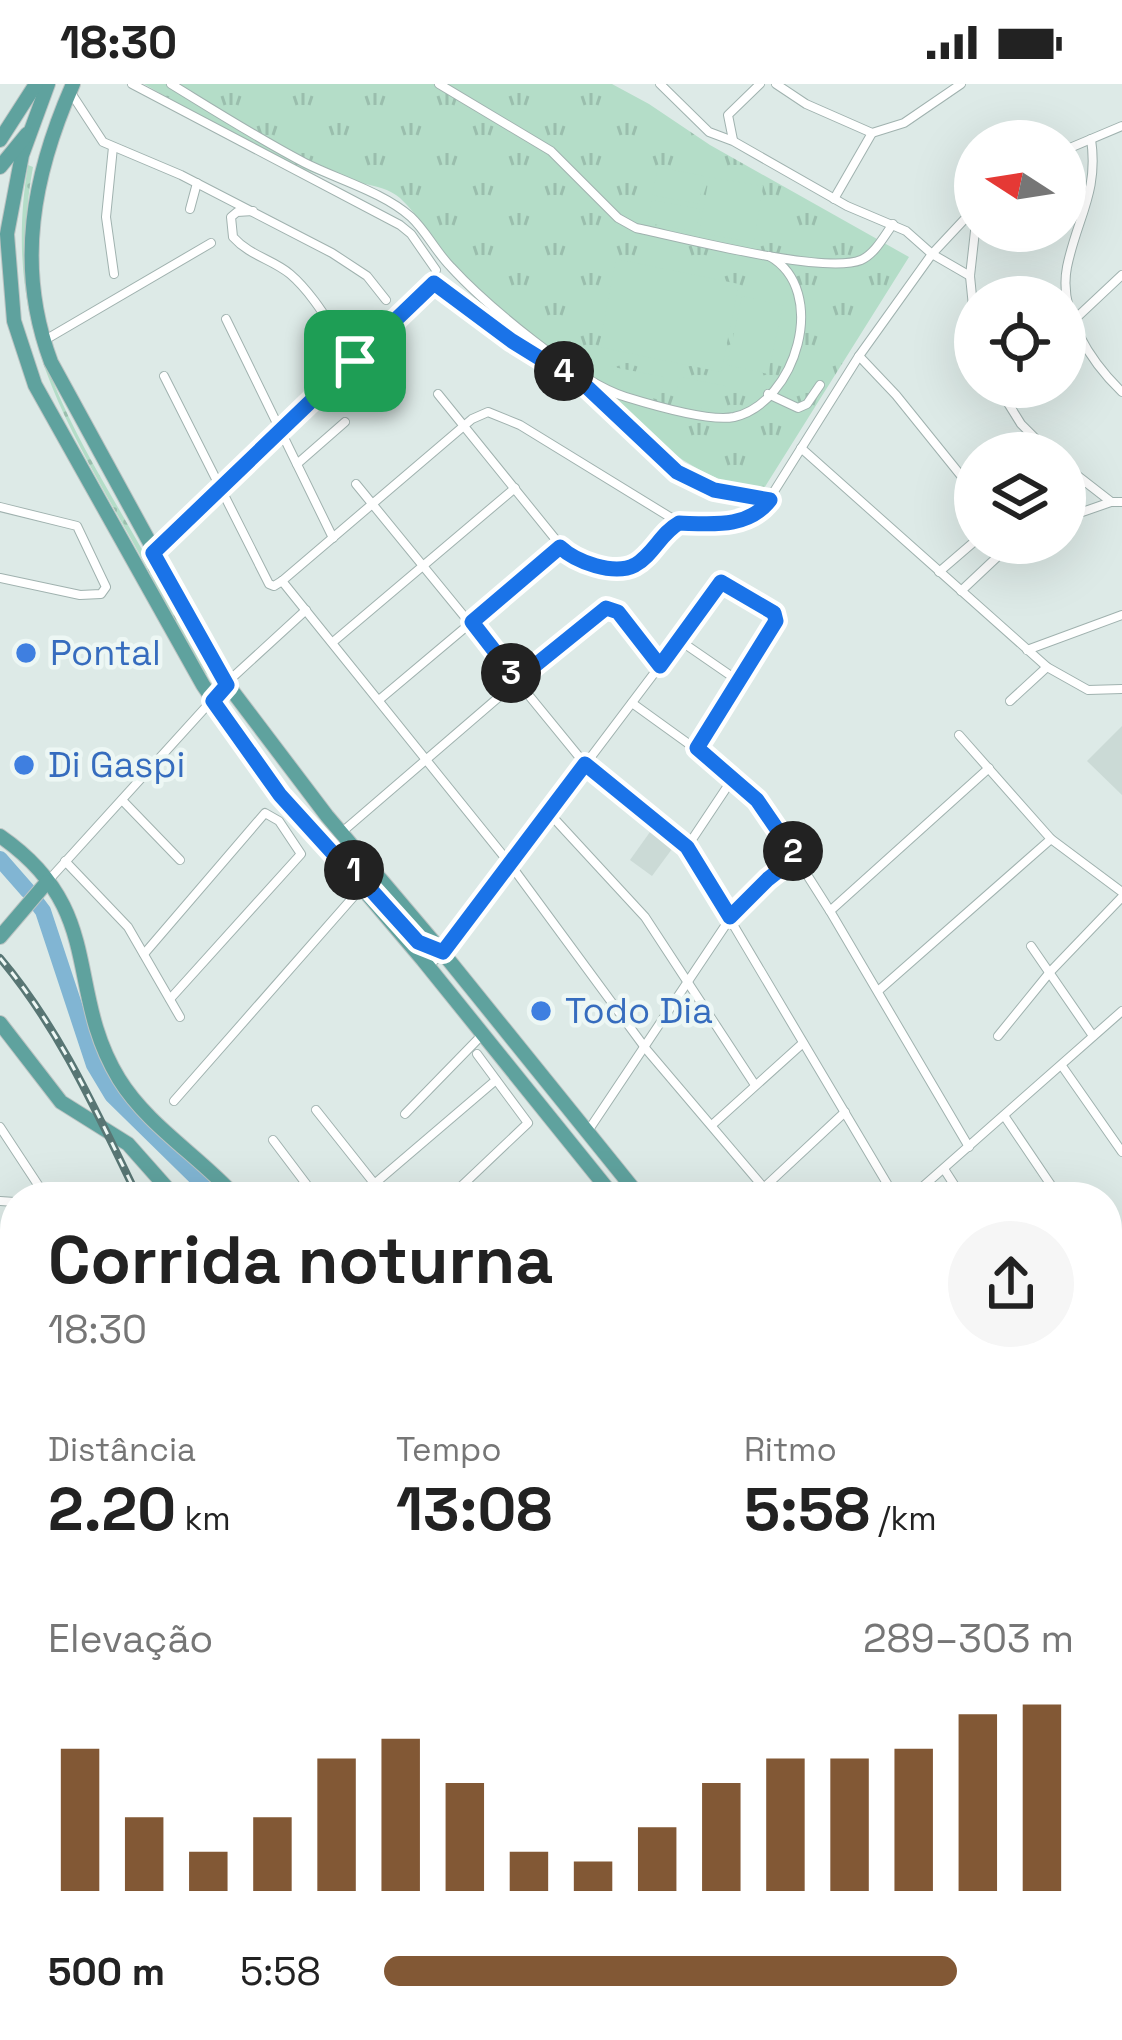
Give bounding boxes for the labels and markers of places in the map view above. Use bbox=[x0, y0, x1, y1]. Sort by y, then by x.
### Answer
pin bbox=[304, 310, 406, 412]
pin: 4 bbox=[534, 341, 594, 401]
place label: Pontal bbox=[50, 630, 161, 676]
marker: Pontal bbox=[13, 640, 39, 666]
pin: 3 bbox=[481, 643, 541, 703]
place label: Di Gaspi bbox=[48, 742, 185, 788]
marker: Di Gaspi bbox=[11, 752, 37, 778]
pin: 2 bbox=[763, 821, 823, 881]
pin: 1 bbox=[324, 840, 384, 900]
place label: Todo Dia bbox=[565, 988, 713, 1034]
marker: Todo Dia bbox=[528, 998, 554, 1024]

